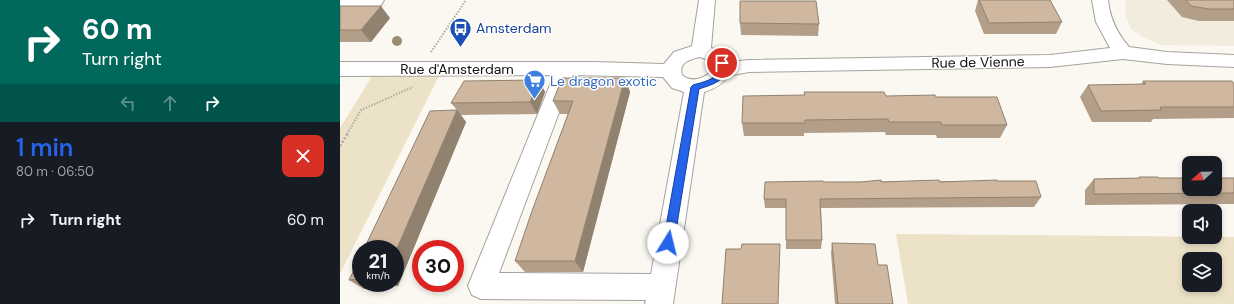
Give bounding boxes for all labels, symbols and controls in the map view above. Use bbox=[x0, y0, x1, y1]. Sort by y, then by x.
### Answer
text: 60 m bbox=[82, 11, 152, 48]
bus stop icon: Amsterdam bbox=[447, 15, 473, 48]
icon: right bbox=[16, 16, 68, 68]
place label: Amsterdam bbox=[476, 19, 552, 37]
pin bbox=[705, 46, 739, 80]
text: Turn right bbox=[82, 47, 162, 71]
icon: arrive bbox=[711, 52, 733, 74]
street label: Rue de Vienne bbox=[931, 52, 1025, 72]
street label: Rue d'Amsterdam bbox=[400, 60, 514, 78]
supermarket icon: Le dragon exotic bbox=[521, 68, 547, 101]
place label: Le dragon exotic bbox=[550, 72, 657, 90]
icon: left bbox=[117, 92, 139, 114]
icon: ahead bbox=[159, 92, 181, 114]
icon: right bbox=[201, 92, 223, 114]
text: 1 min bbox=[16, 132, 73, 163]
button: close bbox=[282, 135, 324, 177]
north arrow bbox=[1182, 156, 1222, 196]
map controls bbox=[1182, 156, 1222, 292]
text: 80 m · 06:50 bbox=[16, 163, 94, 180]
button: sound bbox=[1182, 204, 1222, 244]
icon: right bbox=[16, 209, 38, 231]
text: Turn right bbox=[50, 210, 121, 230]
text: 60 m bbox=[287, 210, 324, 230]
position arrow bbox=[647, 222, 689, 264]
speed limit sign: 30 bbox=[412, 240, 464, 292]
text: 21 bbox=[369, 248, 387, 274]
button: layers bbox=[1182, 252, 1222, 292]
text: km/h bbox=[366, 269, 390, 282]

